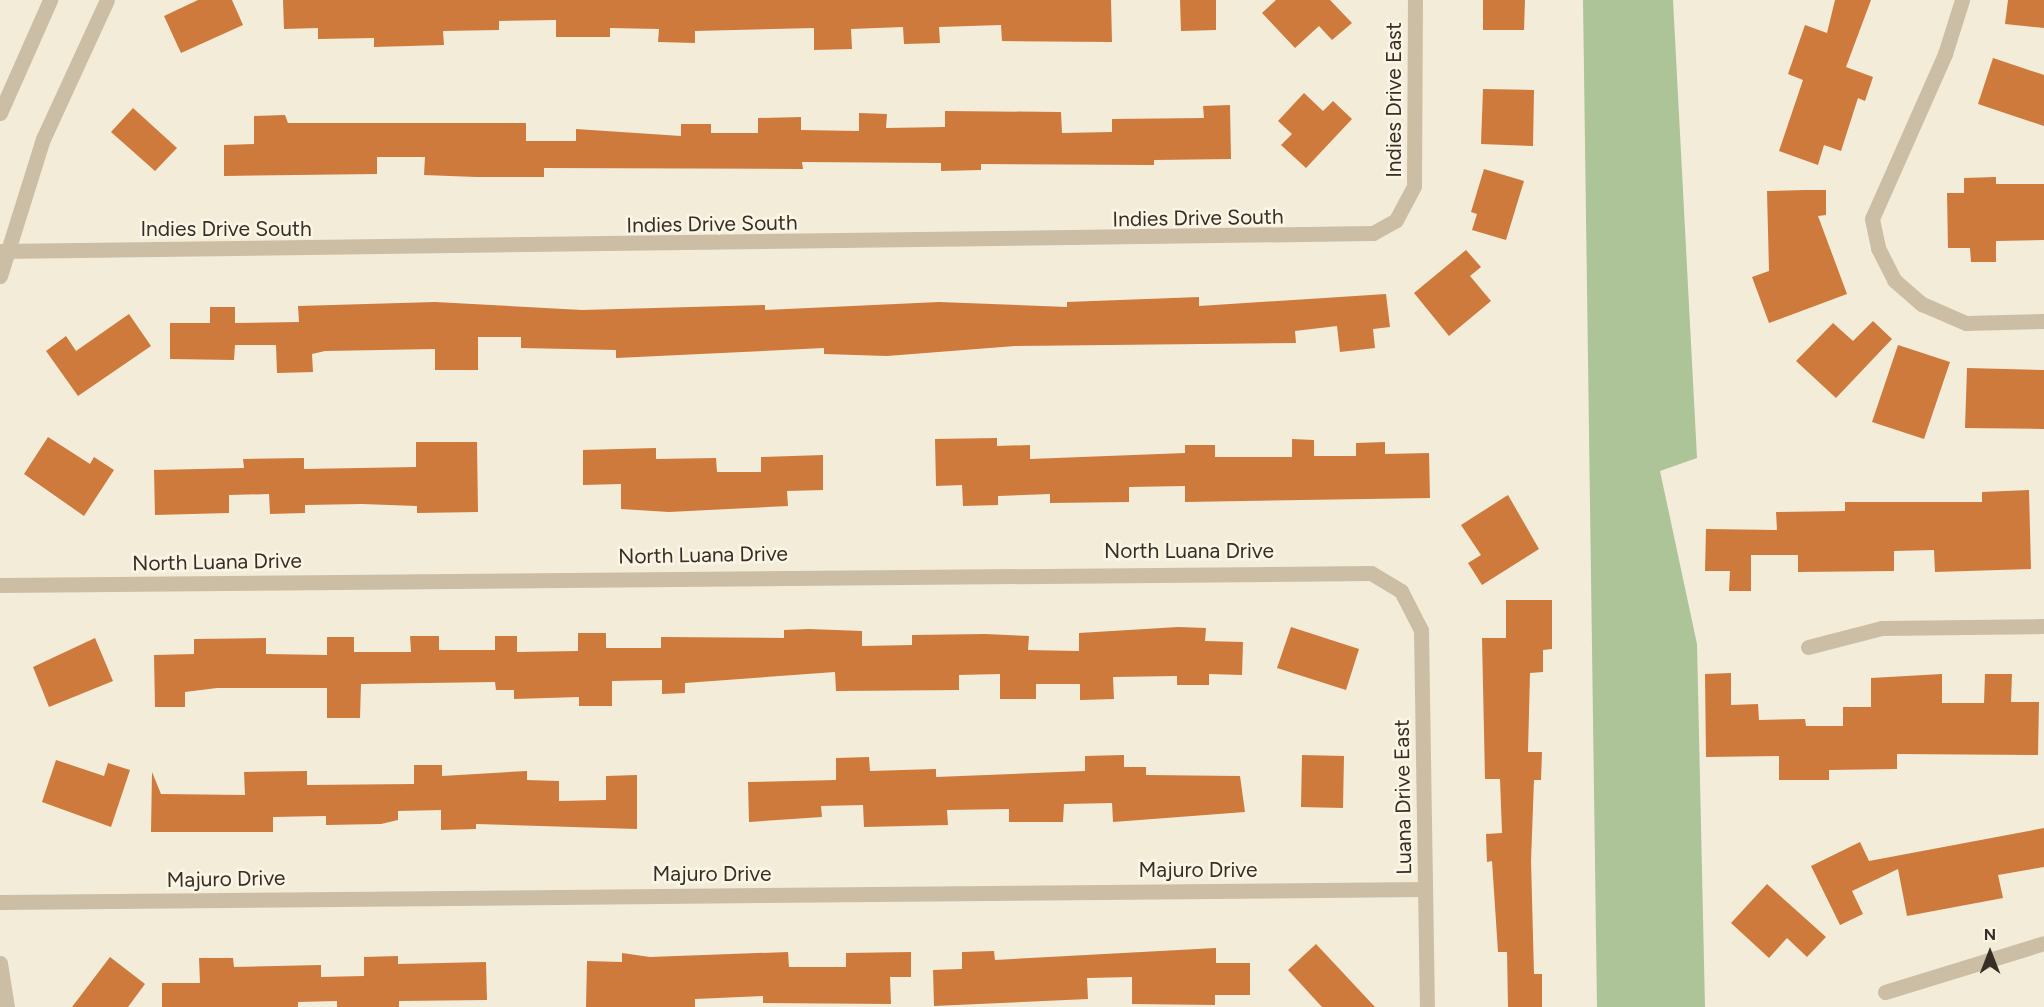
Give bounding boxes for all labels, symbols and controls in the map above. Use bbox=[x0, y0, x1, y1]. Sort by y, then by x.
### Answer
street label: Indies Drive East bbox=[1381, 22, 1407, 178]
street label: Indies Drive South bbox=[1112, 204, 1284, 232]
street label: Indies Drive South bbox=[626, 210, 798, 238]
street label: Indies Drive South bbox=[140, 216, 312, 242]
street label: North Luana Drive bbox=[1104, 538, 1274, 564]
street label: North Luana Drive bbox=[618, 541, 788, 569]
street label: North Luana Drive bbox=[132, 548, 302, 576]
street label: Luana Drive East bbox=[1389, 719, 1417, 875]
street label: Majuro Drive bbox=[1139, 857, 1257, 883]
street label: Majuro Drive bbox=[653, 861, 771, 887]
street label: Majuro Drive bbox=[166, 865, 286, 893]
north arrow bbox=[1960, 923, 2020, 983]
text: N bbox=[1984, 925, 1996, 944]

